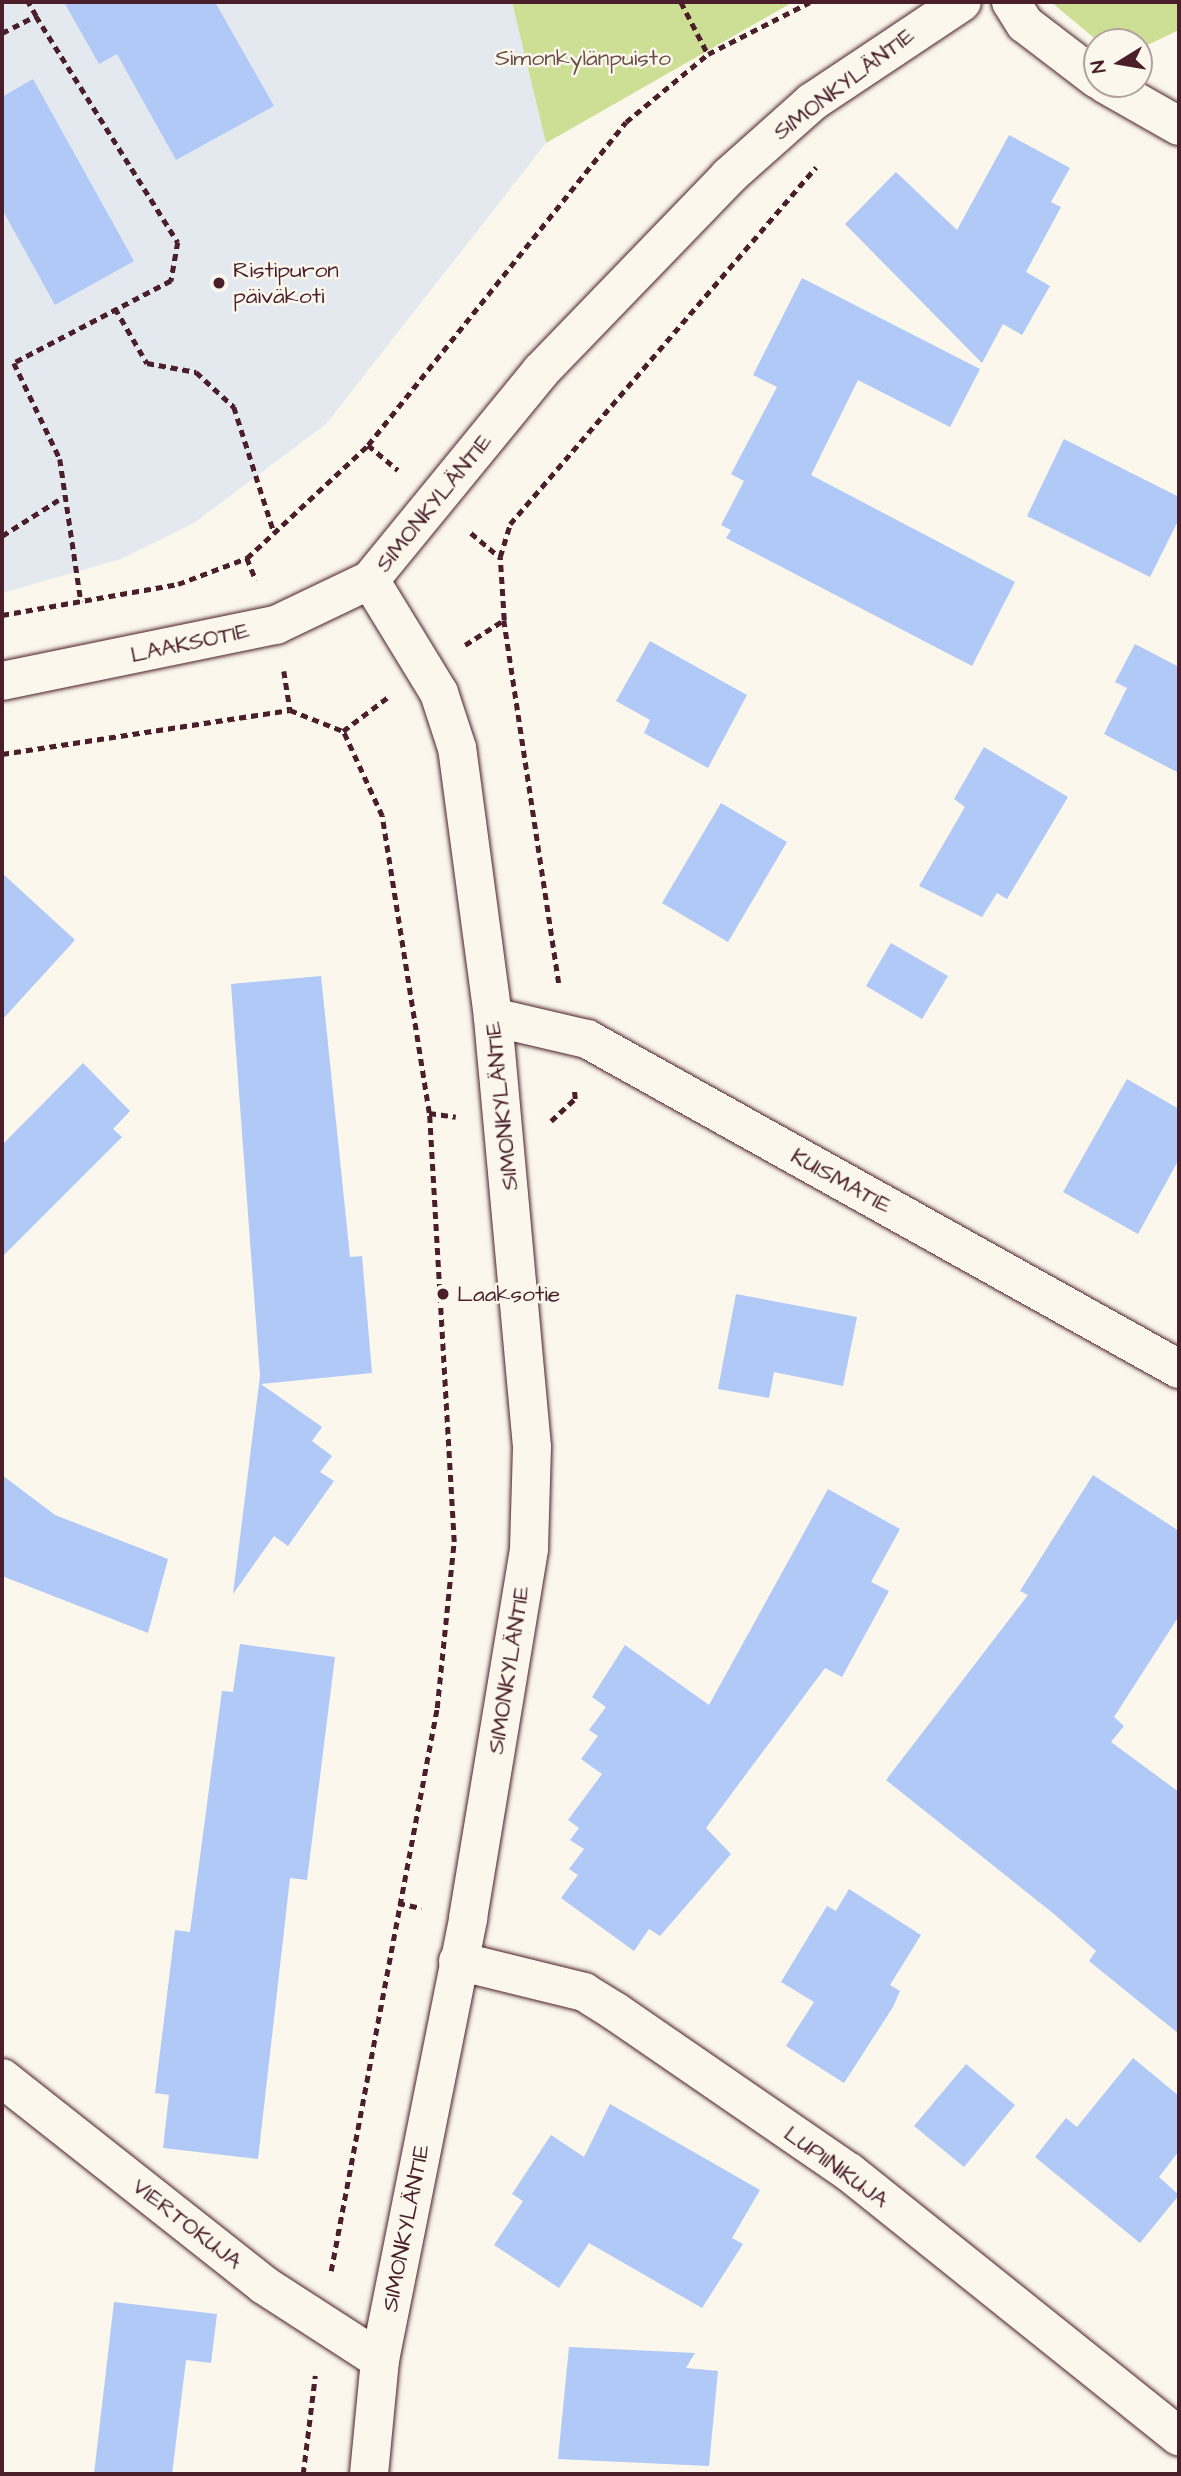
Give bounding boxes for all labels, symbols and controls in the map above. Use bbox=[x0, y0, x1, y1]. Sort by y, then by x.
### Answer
street label: SIMONKYLÄNTIE bbox=[768, 22, 920, 146]
north arrow bbox=[1083, 28, 1153, 98]
park label: Simonkylänpuisto bbox=[495, 44, 671, 72]
text: N bbox=[1084, 58, 1113, 75]
place label: Ristipuron päiväkoti bbox=[233, 256, 339, 310]
marker: Ristipuron päiväkoti bbox=[211, 275, 227, 291]
street label: SIMONKYLÄNTIE bbox=[370, 428, 498, 578]
street label: LAAKSOTIE bbox=[128, 617, 252, 669]
street label: SIMONKYLÄNTIE bbox=[479, 1020, 525, 1192]
street label: KUISMATIE bbox=[786, 1142, 896, 1220]
place label: Laaksotie bbox=[457, 1280, 560, 1308]
marker: Laaksotie bbox=[435, 1286, 451, 1302]
street label: SIMONKYLÄNTIE bbox=[482, 1584, 536, 1756]
street label: LUPIINIKUJA bbox=[778, 2120, 894, 2214]
street label: SIMONKYLÄNTIE bbox=[376, 2142, 436, 2314]
street label: VIERTOKUJA bbox=[127, 2173, 247, 2275]

